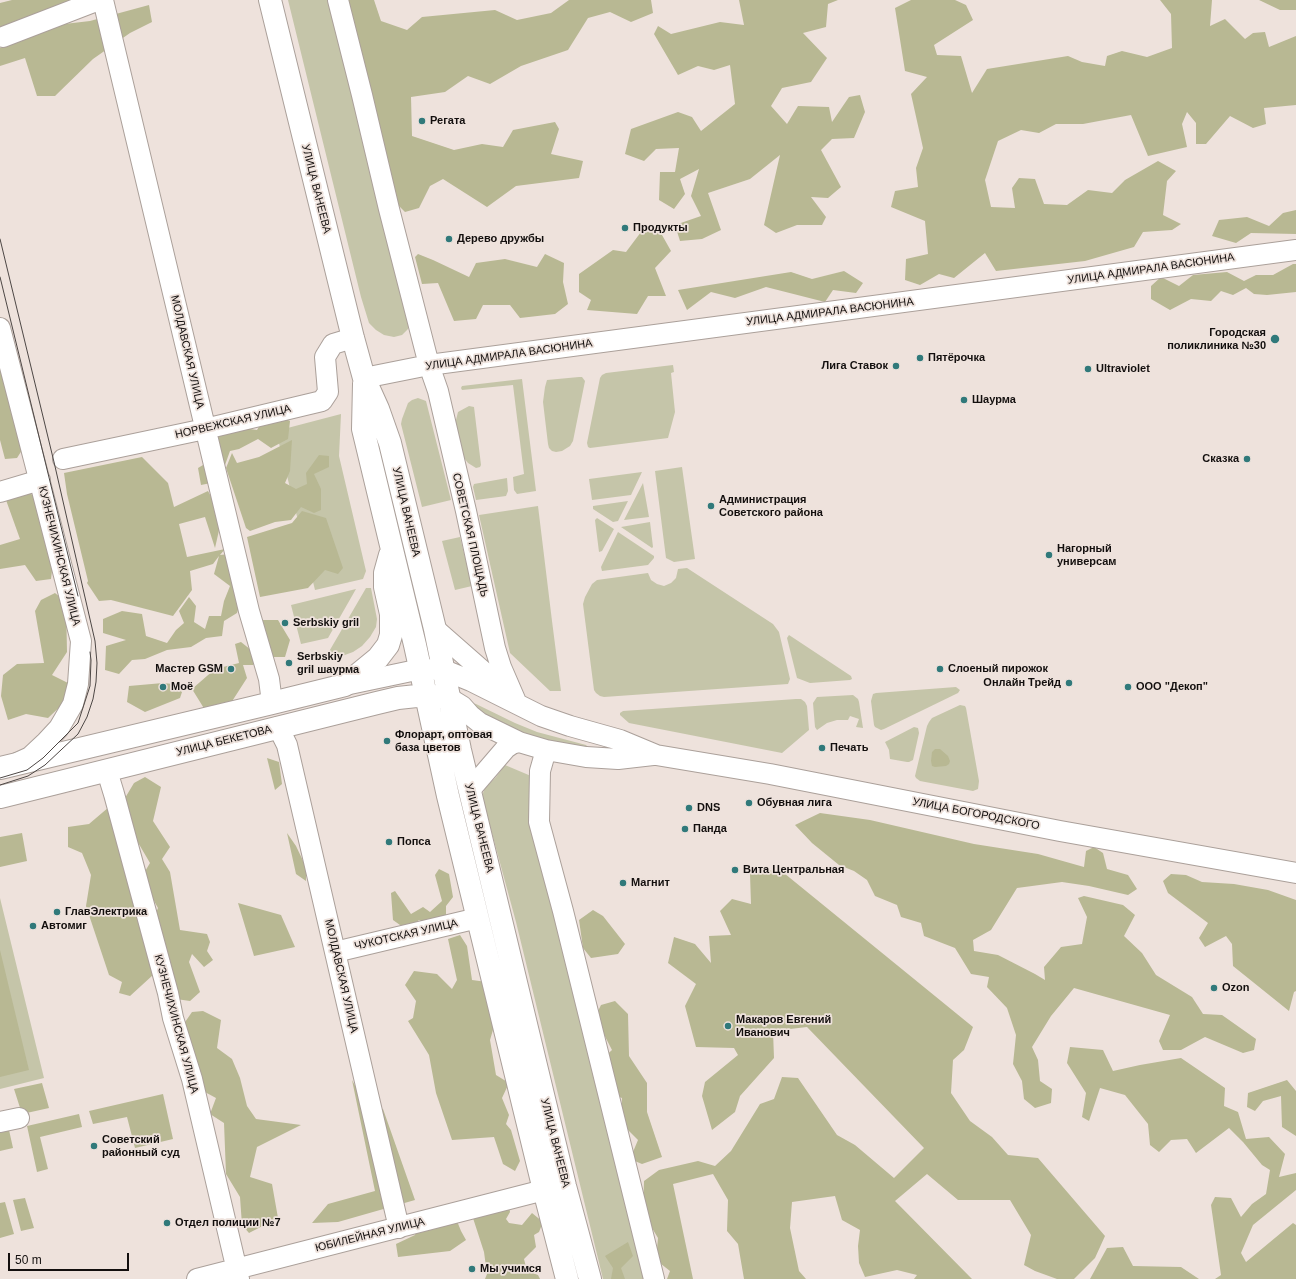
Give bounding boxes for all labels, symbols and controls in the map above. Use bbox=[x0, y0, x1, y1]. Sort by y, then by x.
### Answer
place label: Регата bbox=[430, 114, 465, 128]
marker: Регата bbox=[417, 116, 427, 126]
street label: УЛИЦА ВАНЕЕВА bbox=[299, 143, 333, 235]
place label: Продукты bbox=[633, 221, 688, 235]
marker: Продукты bbox=[620, 223, 630, 233]
place label: Дерево дружбы bbox=[457, 232, 544, 246]
marker: Дерево дружбы bbox=[444, 234, 454, 244]
street label: УЛИЦА АДМИРАЛА ВАСЮНИНА bbox=[1067, 251, 1235, 287]
street label: МОЛДАВСКАЯ УЛИЦА bbox=[167, 294, 207, 410]
street label: УЛИЦА АДМИРАЛА ВАСЮНИНА bbox=[746, 295, 914, 329]
place label: Городская поликлиника №30 bbox=[1167, 326, 1266, 352]
marker: Городская поликлиника №30 bbox=[1269, 333, 1281, 345]
street label: УЛИЦА АДМИРАЛА ВАСЮНИНА bbox=[425, 337, 593, 373]
place label: Пятёрочка bbox=[928, 351, 985, 365]
marker: Пятёрочка bbox=[915, 353, 925, 363]
place label: Лига Ставок bbox=[821, 359, 888, 373]
marker: Лига Ставок bbox=[891, 361, 901, 371]
place label: Ultraviolet bbox=[1096, 362, 1150, 376]
marker: Ultraviolet bbox=[1083, 364, 1093, 374]
place label: Шаурма bbox=[972, 393, 1016, 407]
marker: Шаурма bbox=[959, 395, 969, 405]
street label: НОРВЕЖСКАЯ УЛИЦА bbox=[174, 402, 292, 442]
place label: Сказка bbox=[1202, 452, 1239, 466]
marker: Сказка bbox=[1242, 454, 1252, 464]
street label: УЛИЦА ВАНЕЕВА bbox=[389, 466, 423, 558]
street label: СОВЕТСКАЯ ПЛОЩАДЬ bbox=[449, 472, 491, 598]
street label: КУЗНЕЧИХИНСКАЯ УЛИЦА bbox=[35, 485, 83, 627]
place label: Администрация Советского района bbox=[719, 493, 823, 519]
marker: Администрация Советского района bbox=[706, 501, 716, 511]
place label: Нагорный универсам bbox=[1057, 542, 1116, 568]
marker: Нагорный универсам bbox=[1044, 550, 1054, 560]
place label: Serbskiy gril bbox=[293, 616, 359, 630]
marker: Serbskiy gril bbox=[280, 618, 290, 628]
place label: Serbskiy gril шаурма bbox=[297, 650, 359, 676]
marker: Serbskiy gril шаурма bbox=[284, 658, 294, 668]
place label: Мастер GSM bbox=[155, 662, 223, 676]
place label: Слоеный пирожок bbox=[948, 662, 1048, 676]
marker: Мастер GSM bbox=[226, 664, 236, 674]
marker: Слоеный пирожок bbox=[935, 664, 945, 674]
place label: Онлайн Трейд bbox=[983, 676, 1061, 690]
marker: Онлайн Трейд bbox=[1064, 678, 1074, 688]
place label: Моё bbox=[171, 680, 193, 694]
place label: ООО "Декоп" bbox=[1136, 680, 1208, 694]
marker: Моё bbox=[158, 682, 168, 692]
marker: ООО "Декоп" bbox=[1123, 682, 1133, 692]
street label: УЛИЦА БЕКЕТОВА bbox=[175, 723, 273, 759]
place label: Флорарт, оптовая база цветов bbox=[395, 728, 492, 754]
marker: Флорарт, оптовая база цветов bbox=[382, 736, 392, 746]
place label: Печать bbox=[830, 741, 868, 755]
marker: Печать bbox=[817, 743, 827, 753]
street label: УЛИЦА ВАНЕЕВА bbox=[462, 782, 496, 874]
street label: УЛИЦА БОГОРОДСКОГО bbox=[911, 795, 1041, 833]
place label: Обувная лига bbox=[757, 796, 832, 810]
marker: Обувная лига bbox=[744, 798, 754, 808]
place label: DNS bbox=[697, 801, 720, 815]
marker: DNS bbox=[684, 803, 694, 813]
place label: Панда bbox=[693, 822, 727, 836]
marker: Панда bbox=[680, 824, 690, 834]
place label: Попса bbox=[397, 835, 431, 849]
marker: Попса bbox=[384, 837, 394, 847]
place label: Вита Центральная bbox=[743, 863, 844, 877]
marker: Вита Центральная bbox=[730, 865, 740, 875]
place label: Магнит bbox=[631, 876, 670, 890]
marker: Магнит bbox=[618, 878, 628, 888]
place label: ГлавЭлектрика bbox=[65, 905, 147, 919]
marker: ГлавЭлектрика bbox=[52, 907, 62, 917]
street label: ЧУКОТСКАЯ УЛИЦА bbox=[353, 917, 459, 953]
street label: МОЛДАВСКАЯ УЛИЦА bbox=[321, 918, 361, 1034]
place label: Автомиг bbox=[41, 919, 87, 933]
marker: Автомиг bbox=[28, 921, 38, 931]
street label: КУЗНЕЧИХИНСКАЯ УЛИЦА bbox=[151, 953, 201, 1095]
place label: Ozon bbox=[1222, 981, 1249, 995]
marker: Ozon bbox=[1209, 983, 1219, 993]
place label: Макаров Евгений Иванович bbox=[736, 1013, 831, 1039]
marker: Макаров Евгений Иванович bbox=[723, 1021, 733, 1031]
street label: УЛИЦА ВАНЕЕВА bbox=[538, 1097, 572, 1189]
place label: Советский районный суд bbox=[102, 1133, 180, 1159]
marker: Советский районный суд bbox=[89, 1141, 99, 1151]
street label: ЮБИЛЕЙНАЯ УЛИЦА bbox=[314, 1215, 426, 1255]
place label: Отдел полиции №7 bbox=[175, 1216, 281, 1230]
marker: Отдел полиции №7 bbox=[162, 1218, 172, 1228]
scale bar bbox=[10, 1245, 131, 1271]
text: 50 m bbox=[15, 1253, 42, 1267]
place label: Мы учимся bbox=[480, 1262, 541, 1276]
marker: Мы учимся bbox=[467, 1264, 477, 1274]

